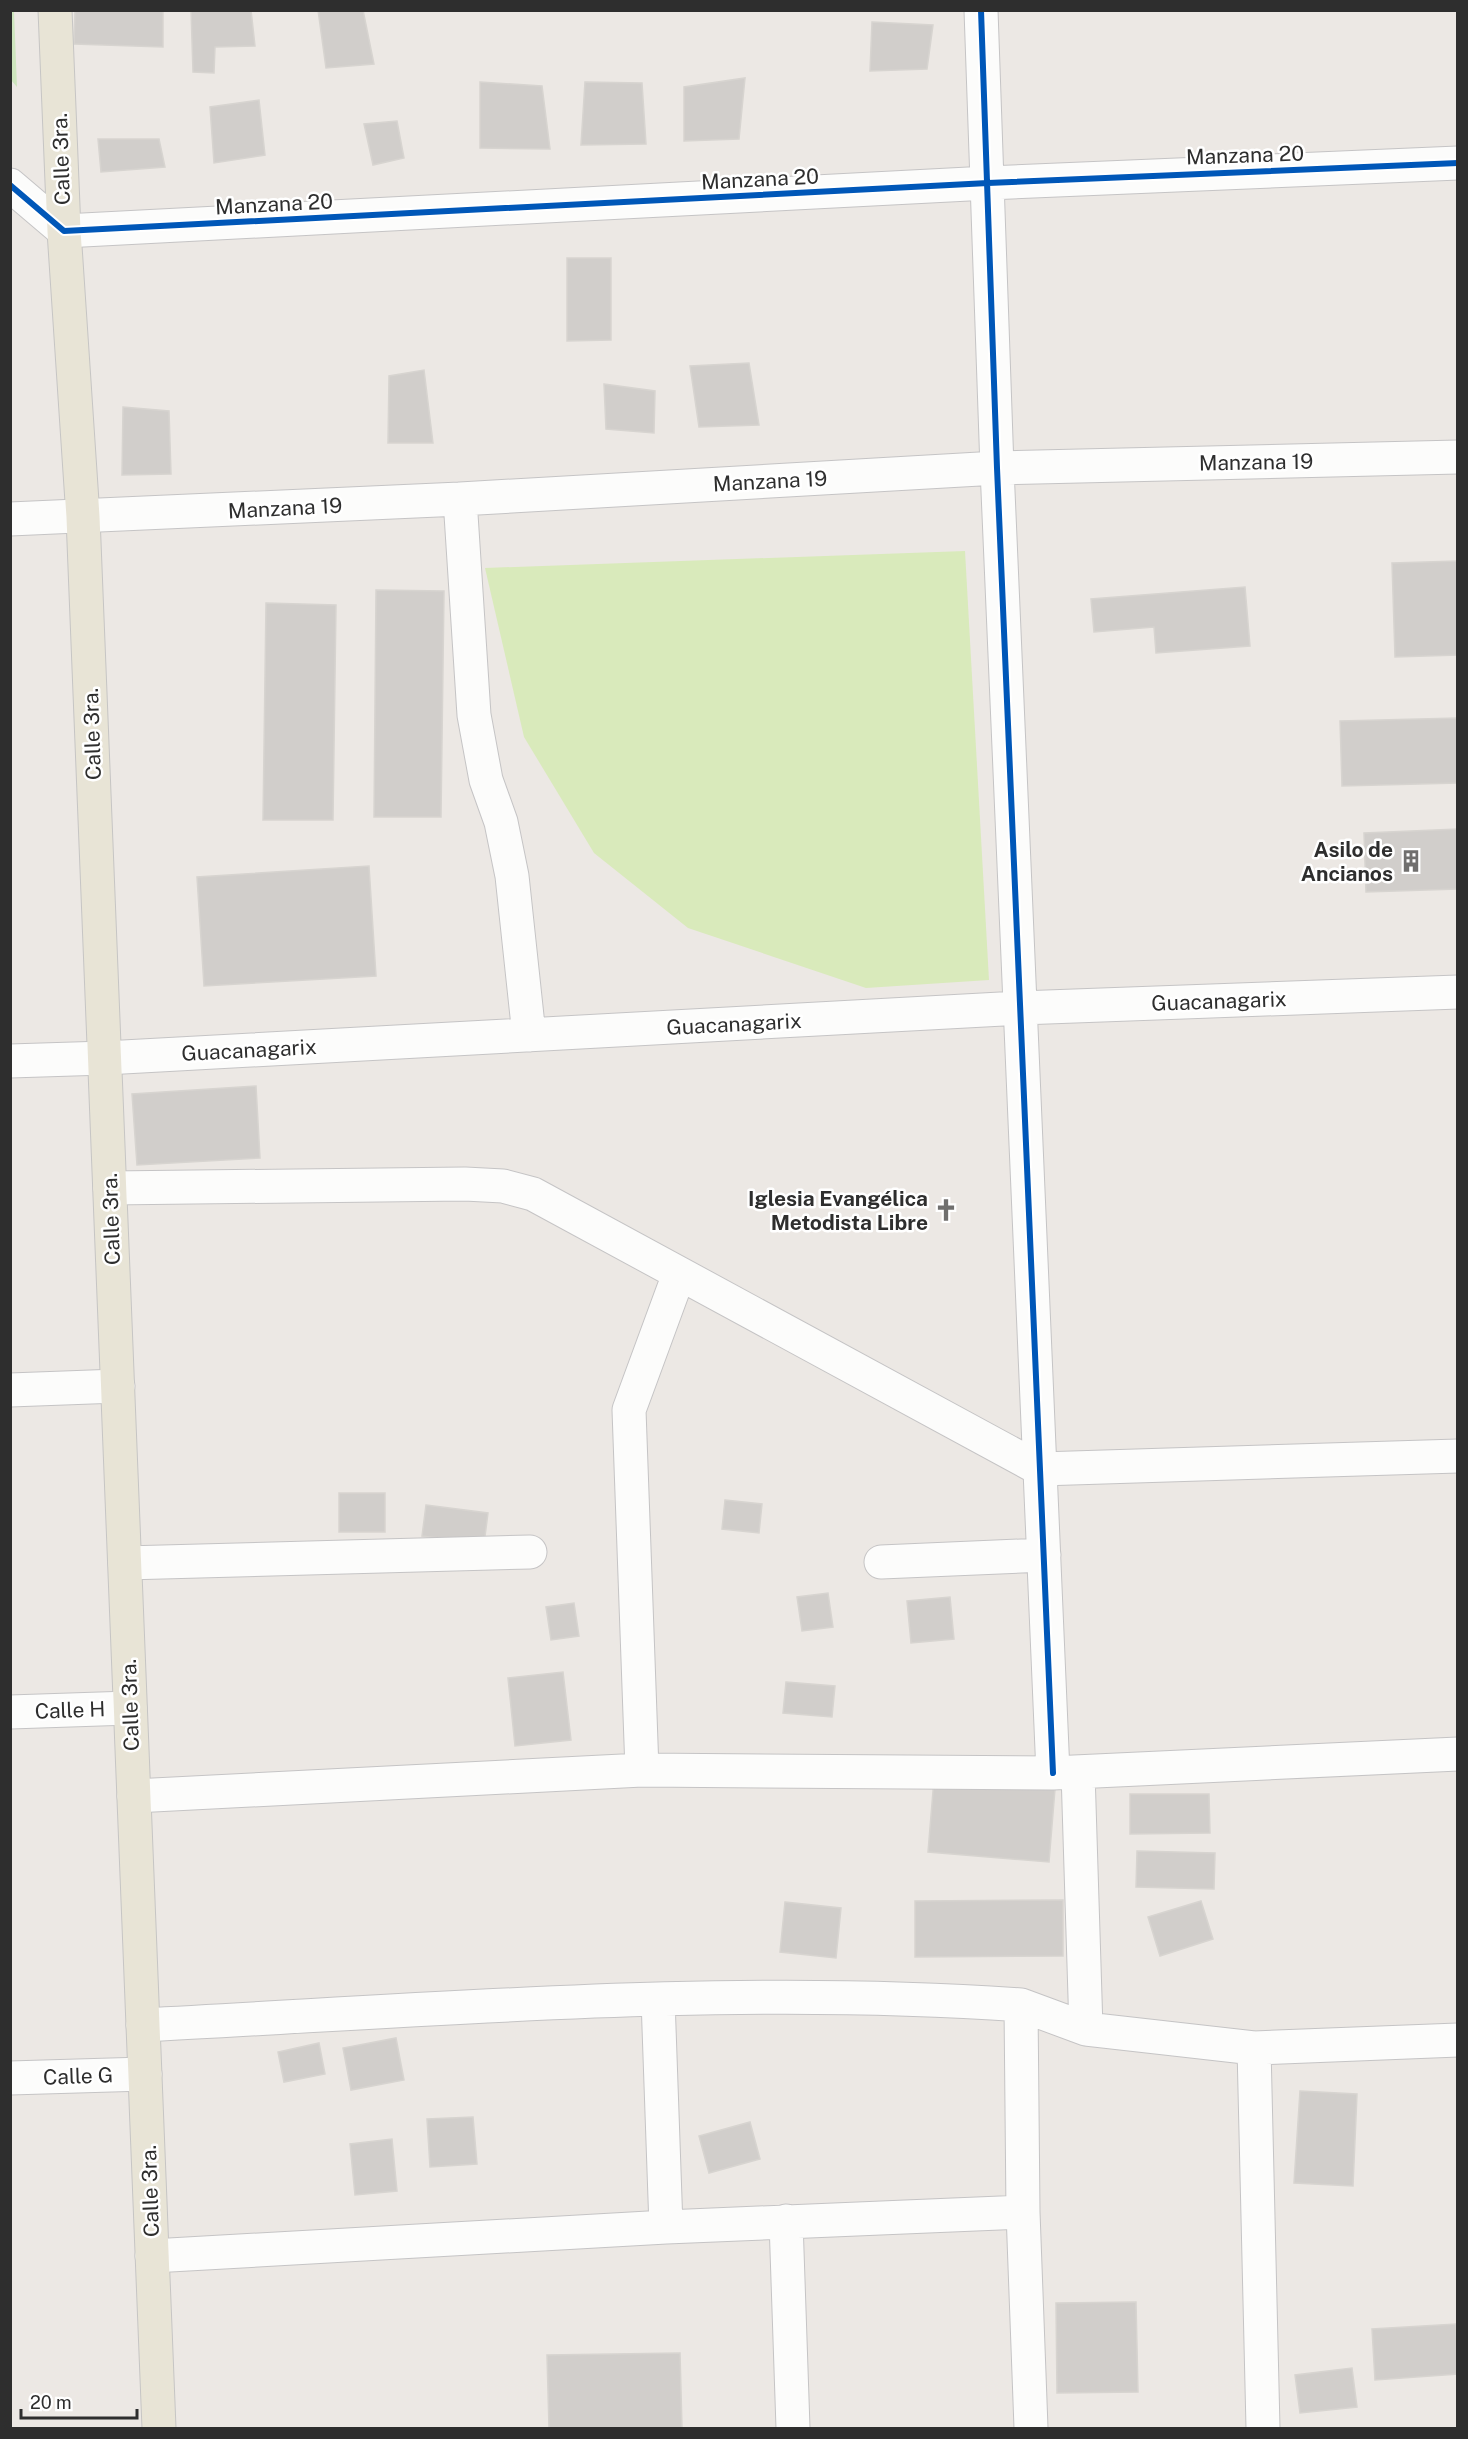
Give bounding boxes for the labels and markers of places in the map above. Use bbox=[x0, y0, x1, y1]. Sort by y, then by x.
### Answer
place label: Asilo de Ancianos bbox=[1301, 837, 1393, 886]
building icon: Asilo de Ancianos bbox=[1398, 848, 1424, 874]
place label: Iglesia Evangélica Metodista Libre bbox=[748, 1186, 928, 1235]
church icon: Iglesia Evangélica Metodista Libre bbox=[933, 1197, 959, 1223]

